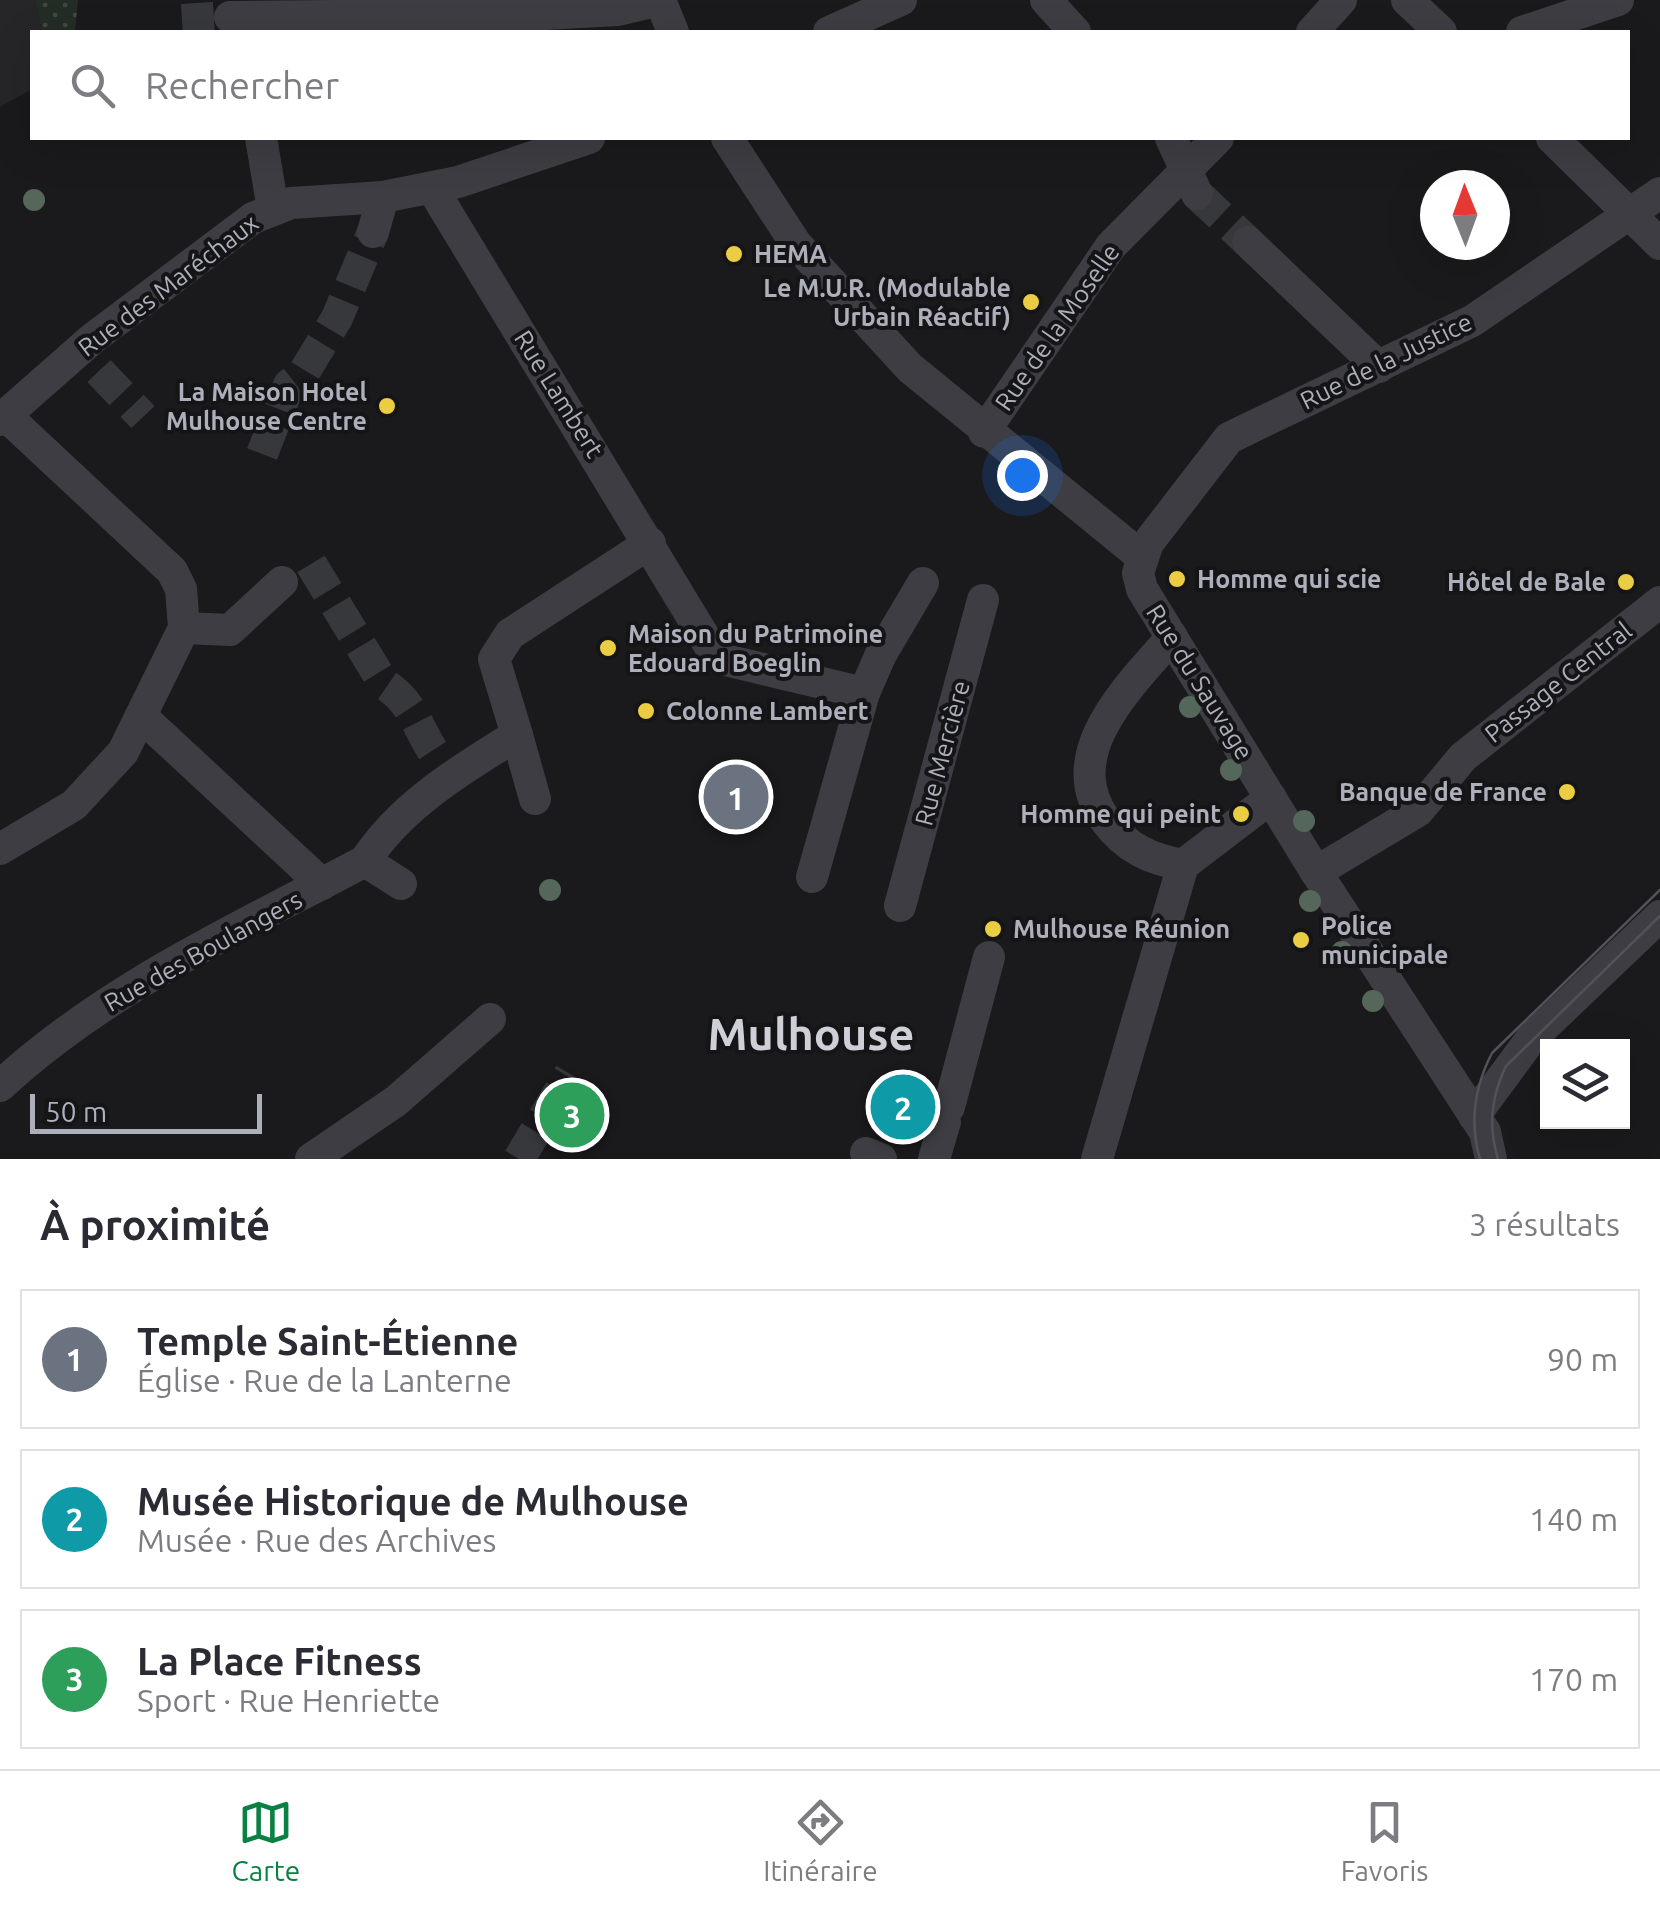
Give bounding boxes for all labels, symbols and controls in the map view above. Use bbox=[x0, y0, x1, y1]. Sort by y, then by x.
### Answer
search box bbox=[30, 30, 1630, 140]
icon: search bbox=[65, 58, 120, 113]
text: Rechercher bbox=[145, 64, 339, 106]
north arrow bbox=[1420, 170, 1510, 260]
street label: Rue des Maréchaux bbox=[73, 208, 263, 362]
street label: Rue de la Moselle bbox=[989, 238, 1125, 416]
place label: HEMA bbox=[754, 240, 827, 268]
marker: HEMA bbox=[723, 243, 745, 265]
place label: Le M.U.R. (Modulable Urbain Réactif) bbox=[763, 274, 1011, 331]
marker: Le M.U.R. (Modulable Urbain Réactif) bbox=[1020, 291, 1042, 313]
street label: Rue de la Justice bbox=[1296, 307, 1476, 415]
street label: Rue Lambert bbox=[509, 325, 609, 463]
place label: La Maison Hotel Mulhouse Centre bbox=[166, 378, 367, 435]
marker: La Maison Hotel Mulhouse Centre bbox=[376, 395, 398, 417]
your location bbox=[997, 450, 1048, 501]
place label: Homme qui scie bbox=[1197, 565, 1382, 593]
marker: Homme qui scie bbox=[1166, 568, 1188, 590]
place label: Hôtel de Bale bbox=[1447, 568, 1606, 596]
marker: Hôtel de Bale bbox=[1615, 571, 1637, 593]
street label: Rue du Sauvage bbox=[1141, 599, 1259, 765]
street label: Passage Central bbox=[1479, 616, 1637, 748]
place label: Maison du Patrimoine Edouard Boeglin bbox=[628, 620, 883, 677]
marker: Maison du Patrimoine Edouard Boeglin bbox=[597, 637, 619, 659]
street label: Rue Mercière bbox=[909, 677, 975, 829]
place label: Colonne Lambert bbox=[666, 697, 869, 725]
marker: Colonne Lambert bbox=[635, 700, 657, 722]
pin: 1 bbox=[704, 760, 768, 834]
place label: Banque de France bbox=[1339, 778, 1547, 806]
marker: Banque de France bbox=[1556, 781, 1578, 803]
place label: Homme qui peint bbox=[1020, 800, 1221, 828]
marker: Homme qui peint bbox=[1230, 803, 1252, 825]
street label: Rue des Boulangers bbox=[99, 885, 307, 1017]
place label: Police municipale bbox=[1321, 912, 1449, 969]
place label: Mulhouse Réunion bbox=[1013, 915, 1230, 943]
marker: Mulhouse Réunion bbox=[982, 918, 1004, 940]
marker: Police municipale bbox=[1290, 929, 1312, 951]
district label: Mulhouse bbox=[708, 1008, 914, 1059]
map controls bbox=[1540, 1039, 1630, 1129]
button: layers bbox=[1540, 1039, 1630, 1129]
pin: 2 bbox=[870, 1070, 936, 1144]
pin: 3 bbox=[540, 1078, 604, 1152]
scale bar bbox=[30, 1089, 262, 1134]
text: 50 m bbox=[45, 1096, 107, 1127]
text: À proximité bbox=[40, 1201, 270, 1248]
text: 3 résultats bbox=[1469, 1206, 1620, 1242]
text: Temple Saint-Étienne bbox=[137, 1320, 518, 1362]
text: 1 bbox=[65, 1341, 84, 1377]
text: 90 m bbox=[1547, 1341, 1618, 1377]
text: Église · Rue de la Lanterne bbox=[137, 1362, 512, 1398]
text: Musée Historique de Mulhouse bbox=[137, 1480, 689, 1522]
text: 2 bbox=[65, 1501, 84, 1537]
text: 140 m bbox=[1529, 1501, 1618, 1537]
text: Musée · Rue des Archives bbox=[137, 1522, 497, 1558]
text: La Place Fitness bbox=[137, 1640, 422, 1682]
text: 3 bbox=[65, 1661, 84, 1697]
text: 170 m bbox=[1529, 1661, 1618, 1697]
text: Sport · Rue Henriette bbox=[137, 1682, 440, 1718]
tab: Carte bbox=[232, 1795, 300, 1886]
tab: Itinéraire bbox=[763, 1795, 878, 1886]
tab: Favoris bbox=[1341, 1795, 1428, 1886]

